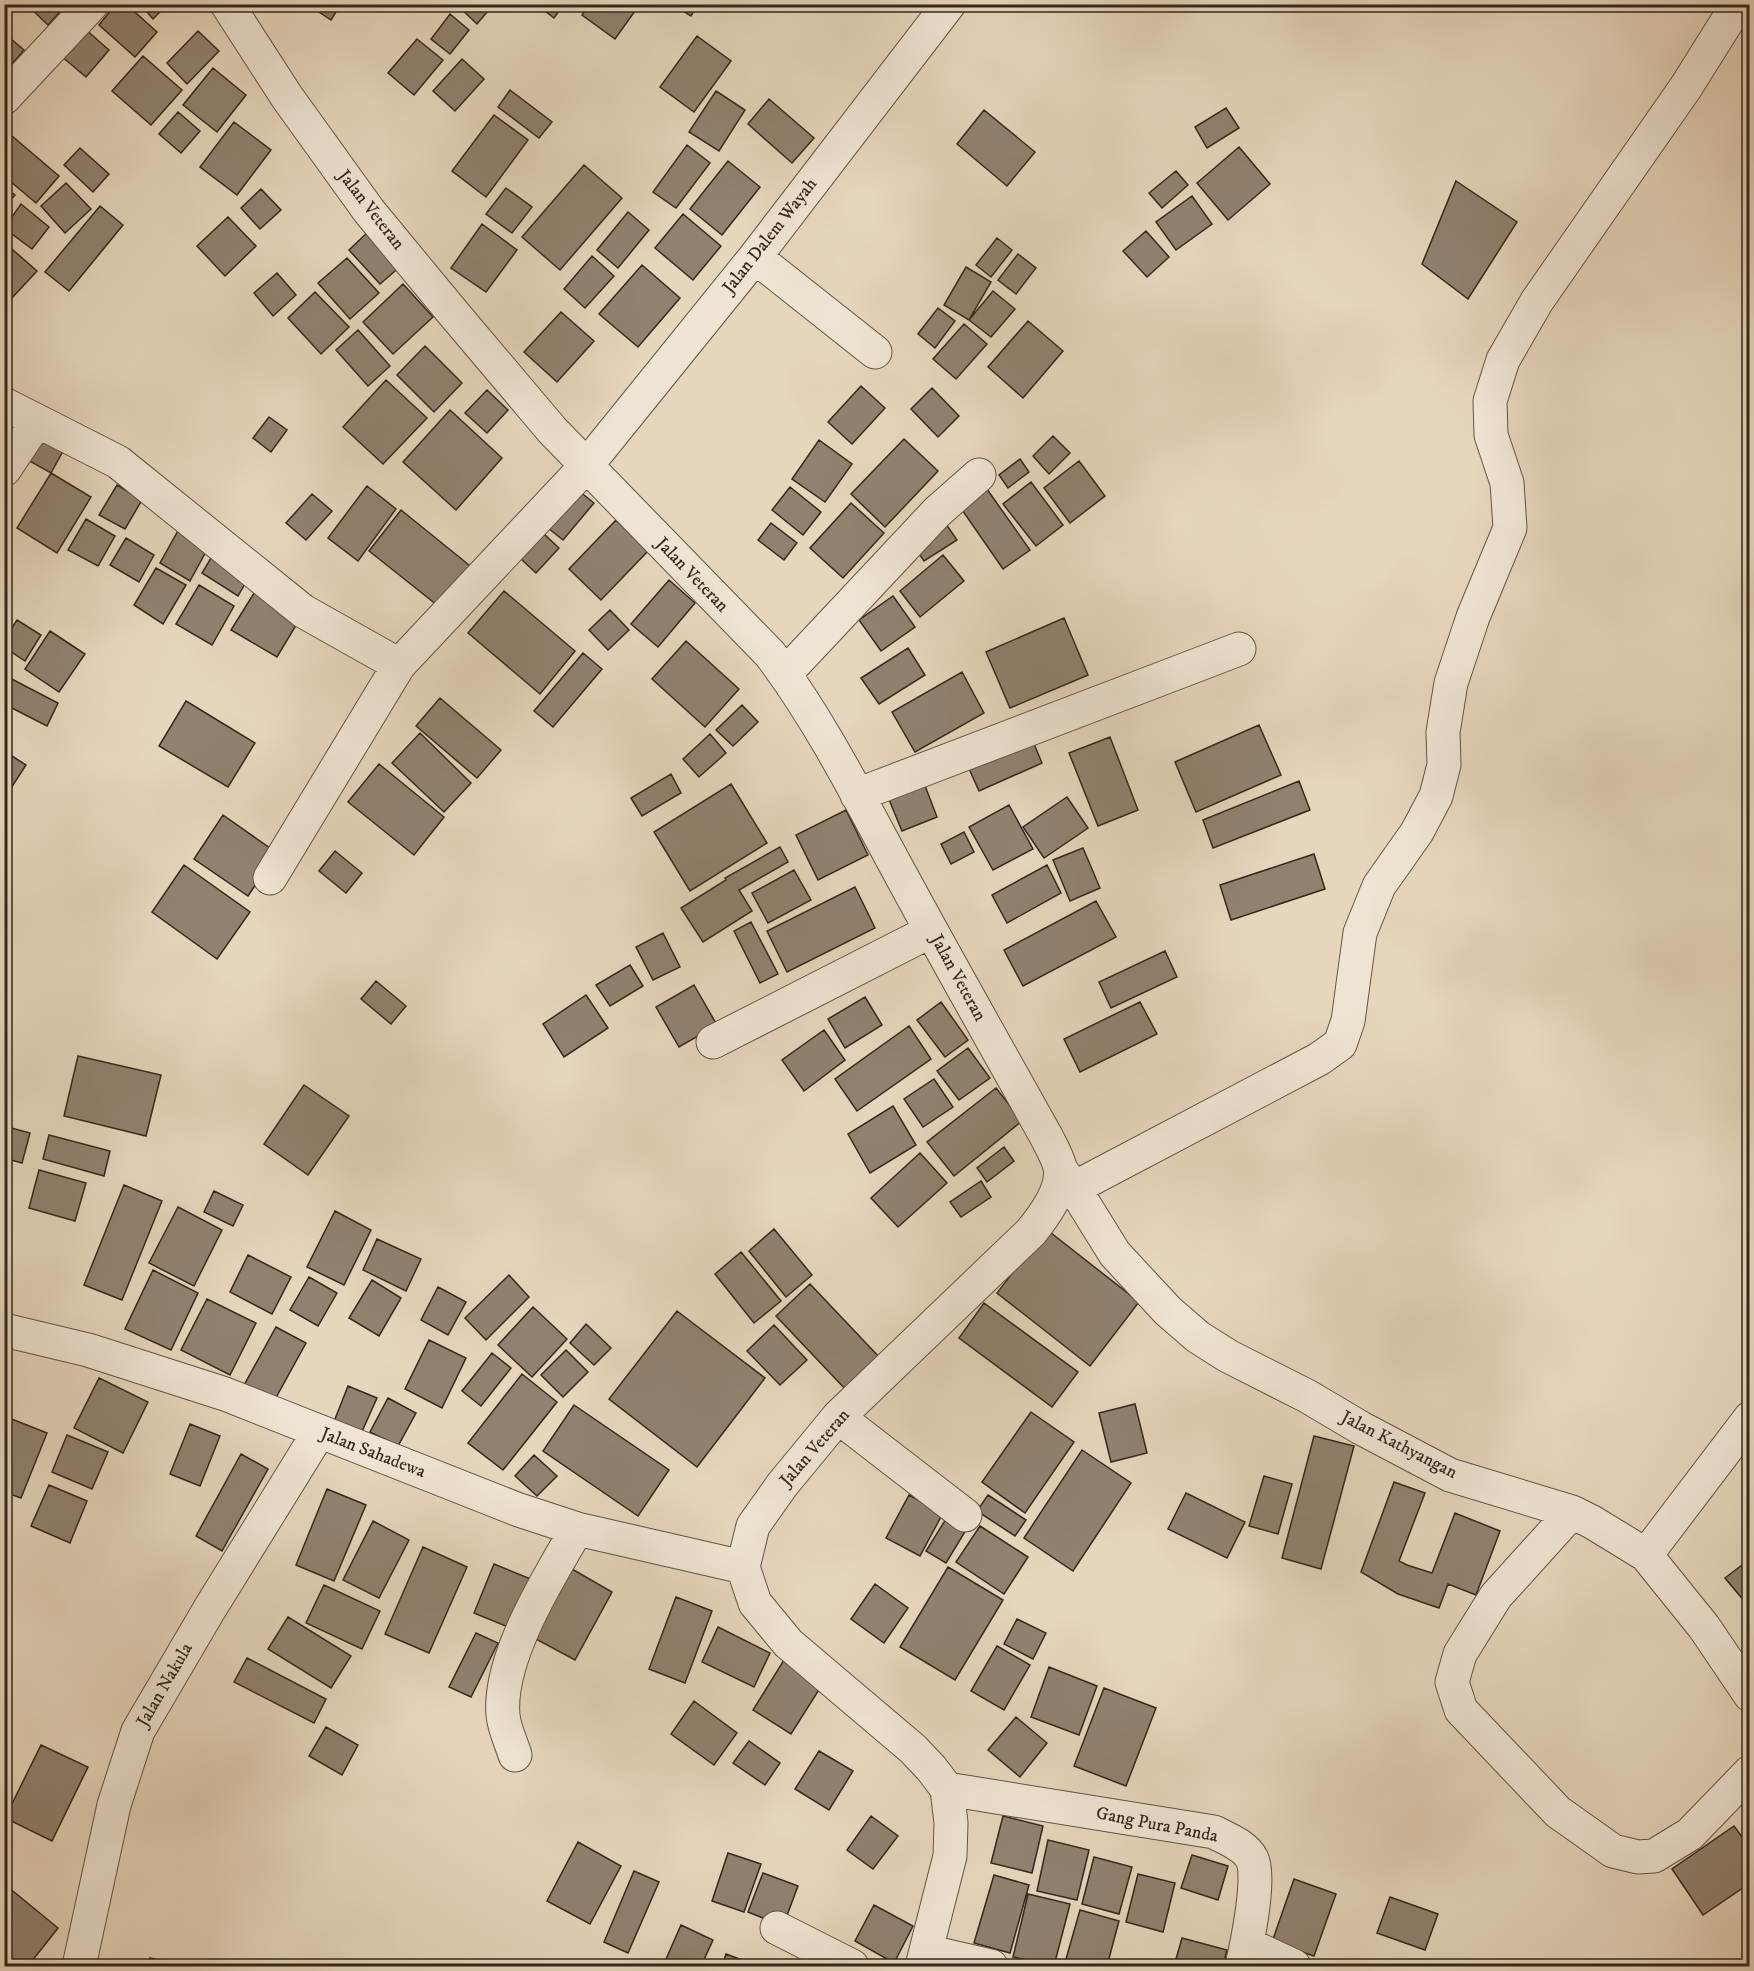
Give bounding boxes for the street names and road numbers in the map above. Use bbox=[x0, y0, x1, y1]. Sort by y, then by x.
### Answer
street label: Jalan Veteran bbox=[332, 164, 409, 255]
street label: Jalan Dalem Wayah bbox=[717, 173, 822, 300]
street label: Jalan Veteran bbox=[649, 532, 734, 617]
street label: Jalan Veteran bbox=[924, 929, 991, 1026]
street label: Jalan Veteran bbox=[774, 1404, 855, 1493]
street label: Jalan Kathyangan bbox=[1335, 1405, 1461, 1484]
street label: Jalan Sahadewa bbox=[316, 1422, 429, 1483]
street label: Jalan Nakula bbox=[131, 1639, 198, 1733]
street label: Gang Pura Panda bbox=[1094, 1802, 1220, 1848]

